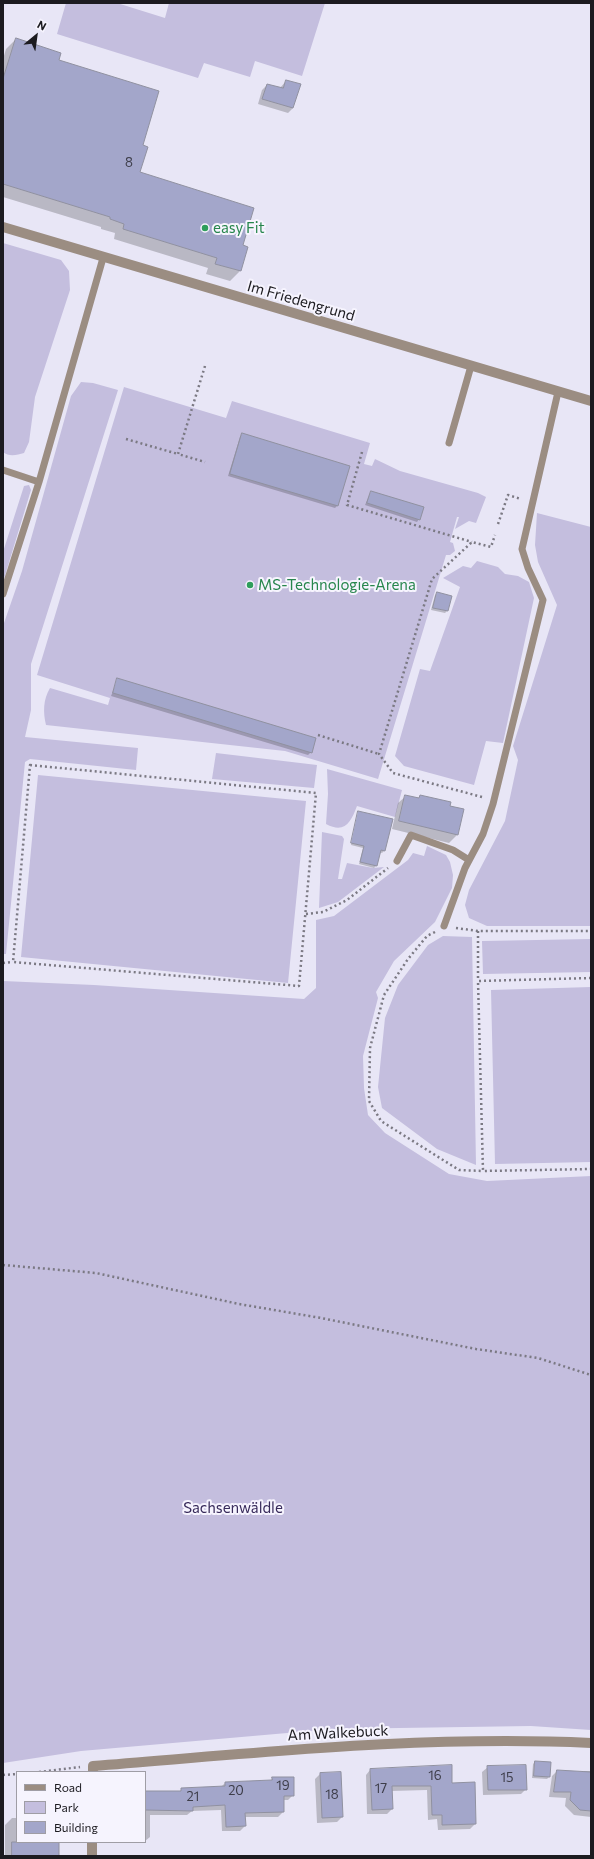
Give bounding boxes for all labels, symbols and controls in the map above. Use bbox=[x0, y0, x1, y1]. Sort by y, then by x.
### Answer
north arrow bbox=[16, 16, 56, 56]
text: N bbox=[35, 17, 49, 33]
house number: 8 bbox=[125, 155, 133, 171]
place label: easy Fit bbox=[213, 219, 265, 237]
marker: easy Fit bbox=[200, 223, 210, 233]
street label: Im Friedengrund bbox=[245, 277, 357, 325]
place label: MS-Technologie-Arena bbox=[258, 576, 416, 594]
marker: MS-Technologie-Arena bbox=[245, 580, 255, 590]
park label: Sachsenwäldle bbox=[183, 1499, 283, 1517]
street label: Am Walkebuck bbox=[287, 1721, 389, 1745]
house number: 16 bbox=[428, 1768, 442, 1784]
house number: 15 bbox=[500, 1770, 514, 1786]
legend bbox=[16, 1771, 146, 1843]
house number: 19 bbox=[276, 1778, 290, 1794]
text: Road bbox=[54, 1780, 82, 1794]
house number: 17 bbox=[375, 1781, 387, 1797]
house number: 20 bbox=[228, 1783, 244, 1799]
house number: 18 bbox=[325, 1787, 339, 1803]
house number: 21 bbox=[187, 1789, 199, 1805]
text: Park bbox=[54, 1800, 79, 1814]
text: Building bbox=[54, 1820, 98, 1834]

